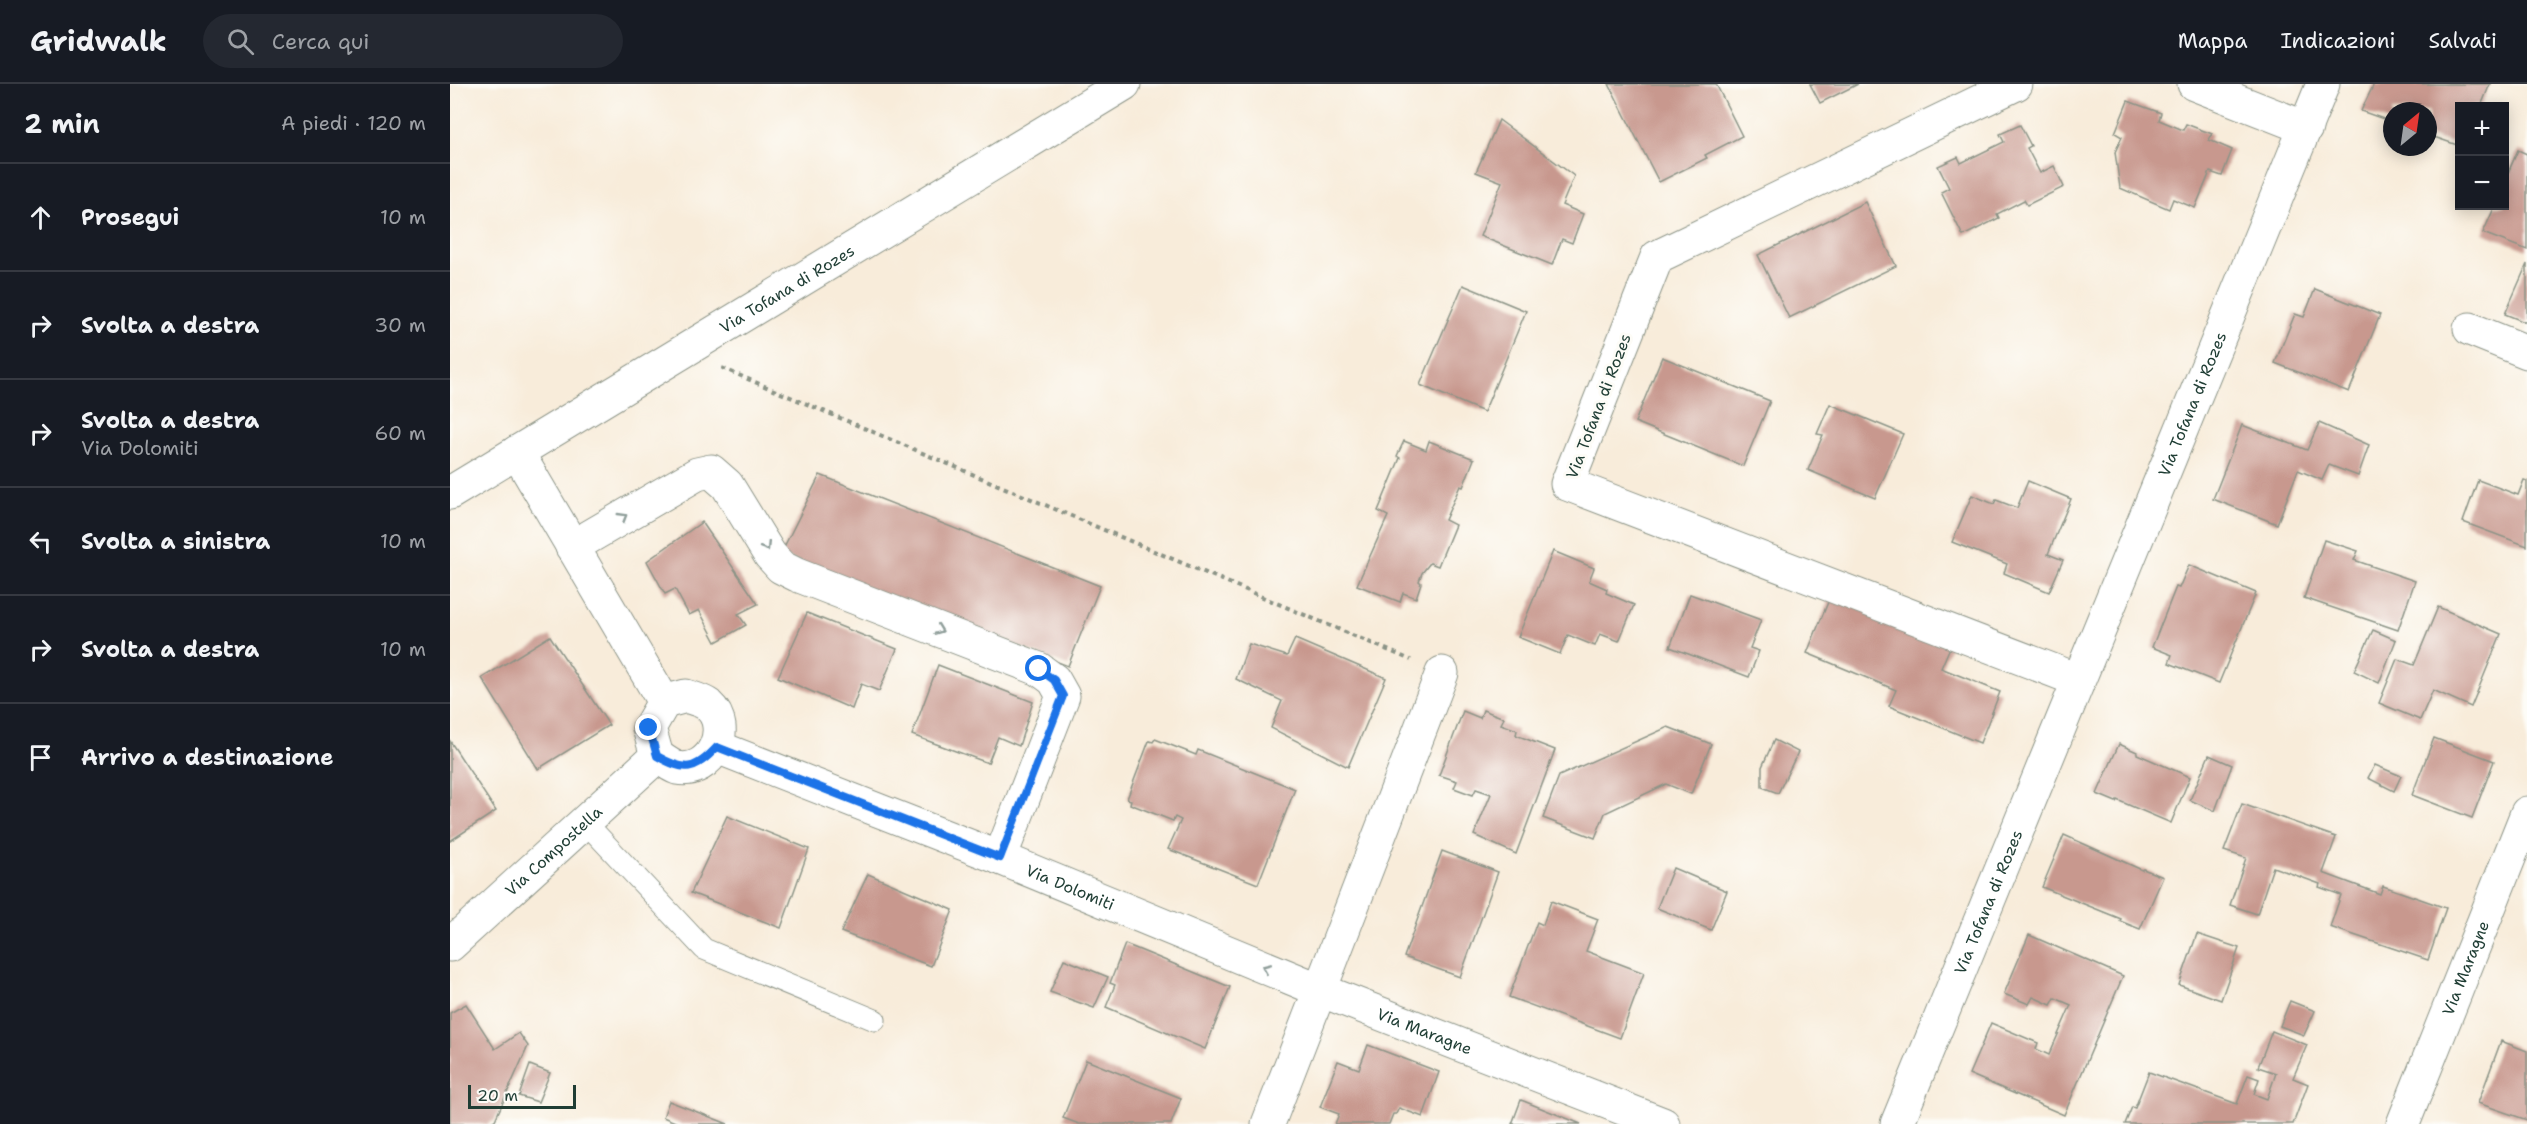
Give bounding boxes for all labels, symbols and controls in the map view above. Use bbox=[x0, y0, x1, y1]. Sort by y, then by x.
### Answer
search box bbox=[203, 14, 623, 68]
text: Gridwalk bbox=[30, 22, 167, 60]
icon: search bbox=[224, 25, 257, 58]
text: Cerca qui bbox=[272, 27, 370, 56]
text: Mappa bbox=[2178, 27, 2248, 55]
text: Indicazioni bbox=[2281, 27, 2395, 55]
text: Salvati bbox=[2428, 27, 2497, 55]
north arrow bbox=[2383, 102, 2437, 156]
map controls bbox=[2455, 102, 2509, 210]
button: + bbox=[2455, 102, 2509, 156]
text: 2 min bbox=[24, 106, 100, 141]
text: A piedi · 120 m bbox=[281, 110, 426, 136]
button: − bbox=[2455, 156, 2509, 210]
icon: ahead bbox=[24, 201, 57, 234]
text: Prosegui bbox=[81, 203, 179, 232]
text: 10 m bbox=[380, 204, 426, 230]
street label: Via Tofana di Rozes bbox=[716, 240, 858, 338]
icon: right bbox=[24, 309, 57, 342]
text: Svolta a destra bbox=[81, 311, 259, 340]
text: 30 m bbox=[374, 312, 426, 338]
street label: Via Tofana di Rozes bbox=[2153, 329, 2231, 480]
street label: Via Tofana di Rozes bbox=[1561, 330, 1636, 482]
text: Svolta a destra bbox=[81, 406, 259, 435]
icon: right bbox=[24, 417, 57, 450]
text: 60 m bbox=[374, 420, 426, 446]
text: Via Dolomiti bbox=[81, 435, 199, 461]
one-way arrow bbox=[617, 513, 627, 524]
icon: left bbox=[24, 525, 57, 558]
text: Svolta a sinistra bbox=[81, 527, 270, 556]
text: 10 m bbox=[380, 528, 426, 554]
one-way arrow bbox=[758, 541, 770, 551]
one-way arrow bbox=[932, 623, 943, 635]
icon: right bbox=[24, 633, 57, 666]
text: Svolta a destra bbox=[81, 635, 259, 664]
text: 10 m bbox=[380, 636, 426, 662]
route start bbox=[1025, 655, 1051, 681]
route end bbox=[635, 714, 661, 740]
icon: arrive bbox=[24, 741, 57, 774]
text: Arrivo a destinazione bbox=[81, 743, 333, 772]
street label: Via Compostella bbox=[501, 801, 607, 901]
street label: Via Tofana di Rozes bbox=[1950, 827, 2027, 977]
street label: Via Dolomiti bbox=[1023, 860, 1118, 915]
street label: Via Maragne bbox=[2437, 918, 2494, 1019]
one-way arrow bbox=[1261, 963, 1272, 975]
street label: Via Maragne bbox=[1374, 1003, 1475, 1059]
scale bar bbox=[468, 1082, 576, 1110]
text: 20 m bbox=[477, 1085, 518, 1106]

